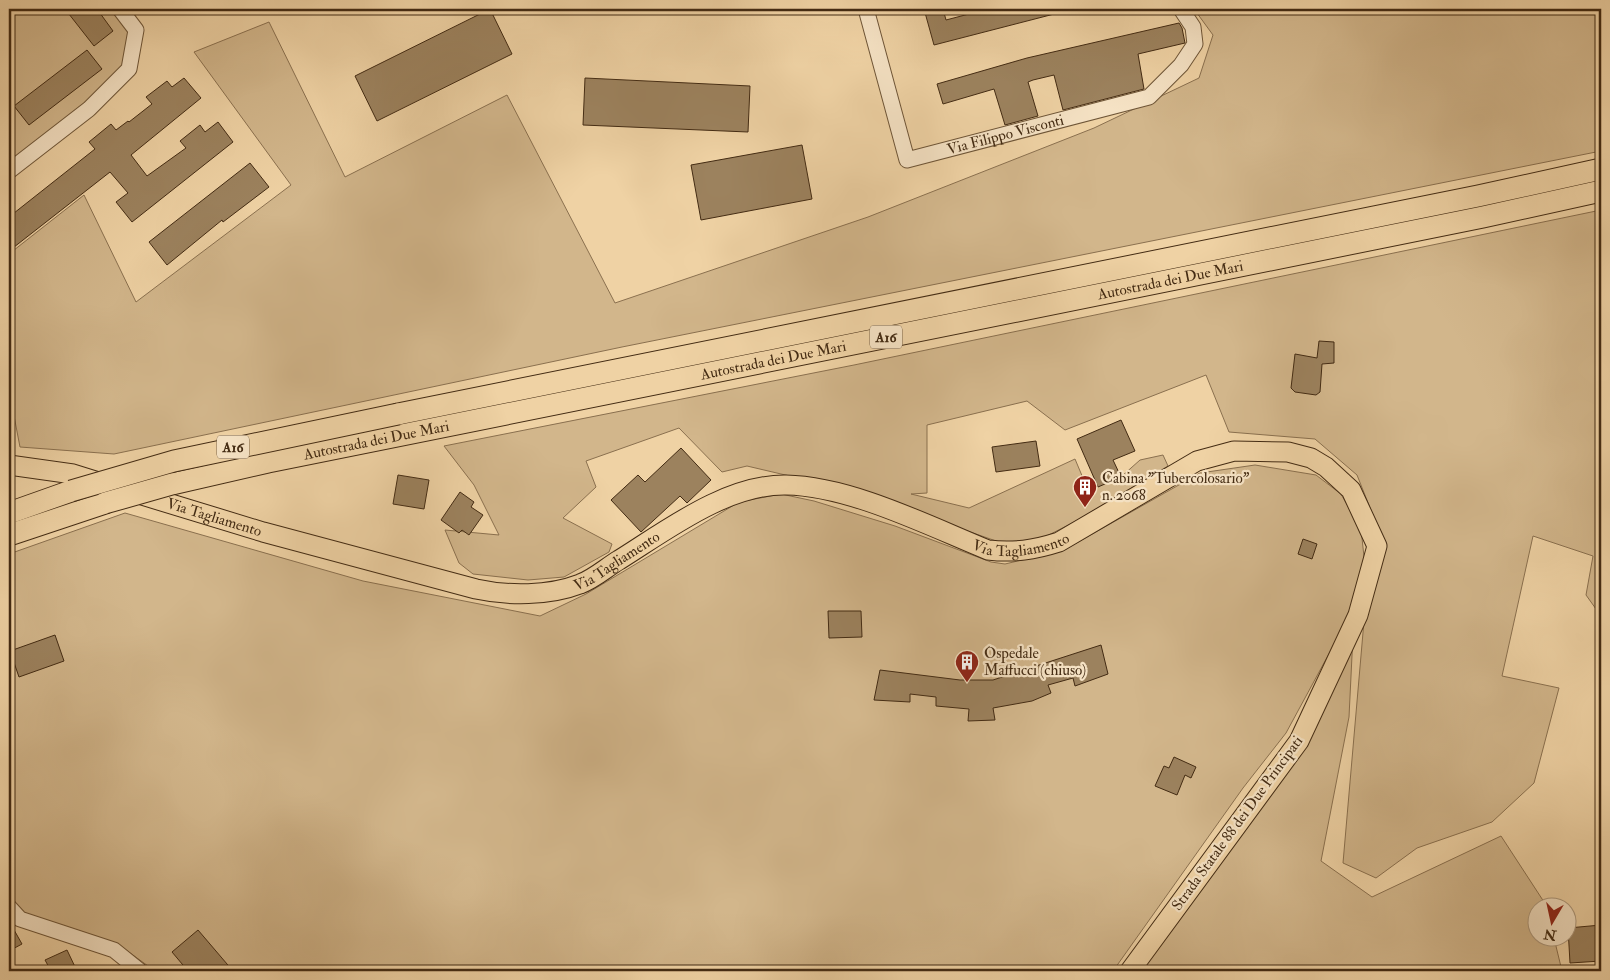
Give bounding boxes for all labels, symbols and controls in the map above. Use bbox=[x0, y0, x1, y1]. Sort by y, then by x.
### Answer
street label: Via Filippo Visconti bbox=[945, 111, 1066, 159]
street label: Autostrada dei Due Mari bbox=[1095, 257, 1245, 305]
road number: A16 bbox=[870, 326, 902, 348]
street label: Autostrada dei Due Mari bbox=[698, 337, 848, 385]
street label: Autostrada dei Due Mari bbox=[301, 417, 451, 465]
road number: A16 bbox=[217, 436, 249, 458]
place label: Cabina "Tubercolosario" n. 2068 bbox=[1102, 469, 1250, 505]
building icon: Cabina "Tubercolosario" n. 2068 bbox=[1072, 474, 1098, 508]
street label: Via Tagliamento bbox=[164, 494, 264, 541]
street label: Via Tagliamento bbox=[571, 527, 663, 596]
street label: Via Tagliamento bbox=[969, 529, 1073, 561]
place label: Ospedale Maffucci (chiuso) bbox=[984, 644, 1086, 680]
building icon: Ospedale Maffucci (chiuso) bbox=[954, 649, 980, 683]
street label: Strada Statale 88 dei Due Principati bbox=[1168, 732, 1308, 915]
north arrow bbox=[1528, 898, 1578, 948]
text: N bbox=[1542, 925, 1559, 944]

